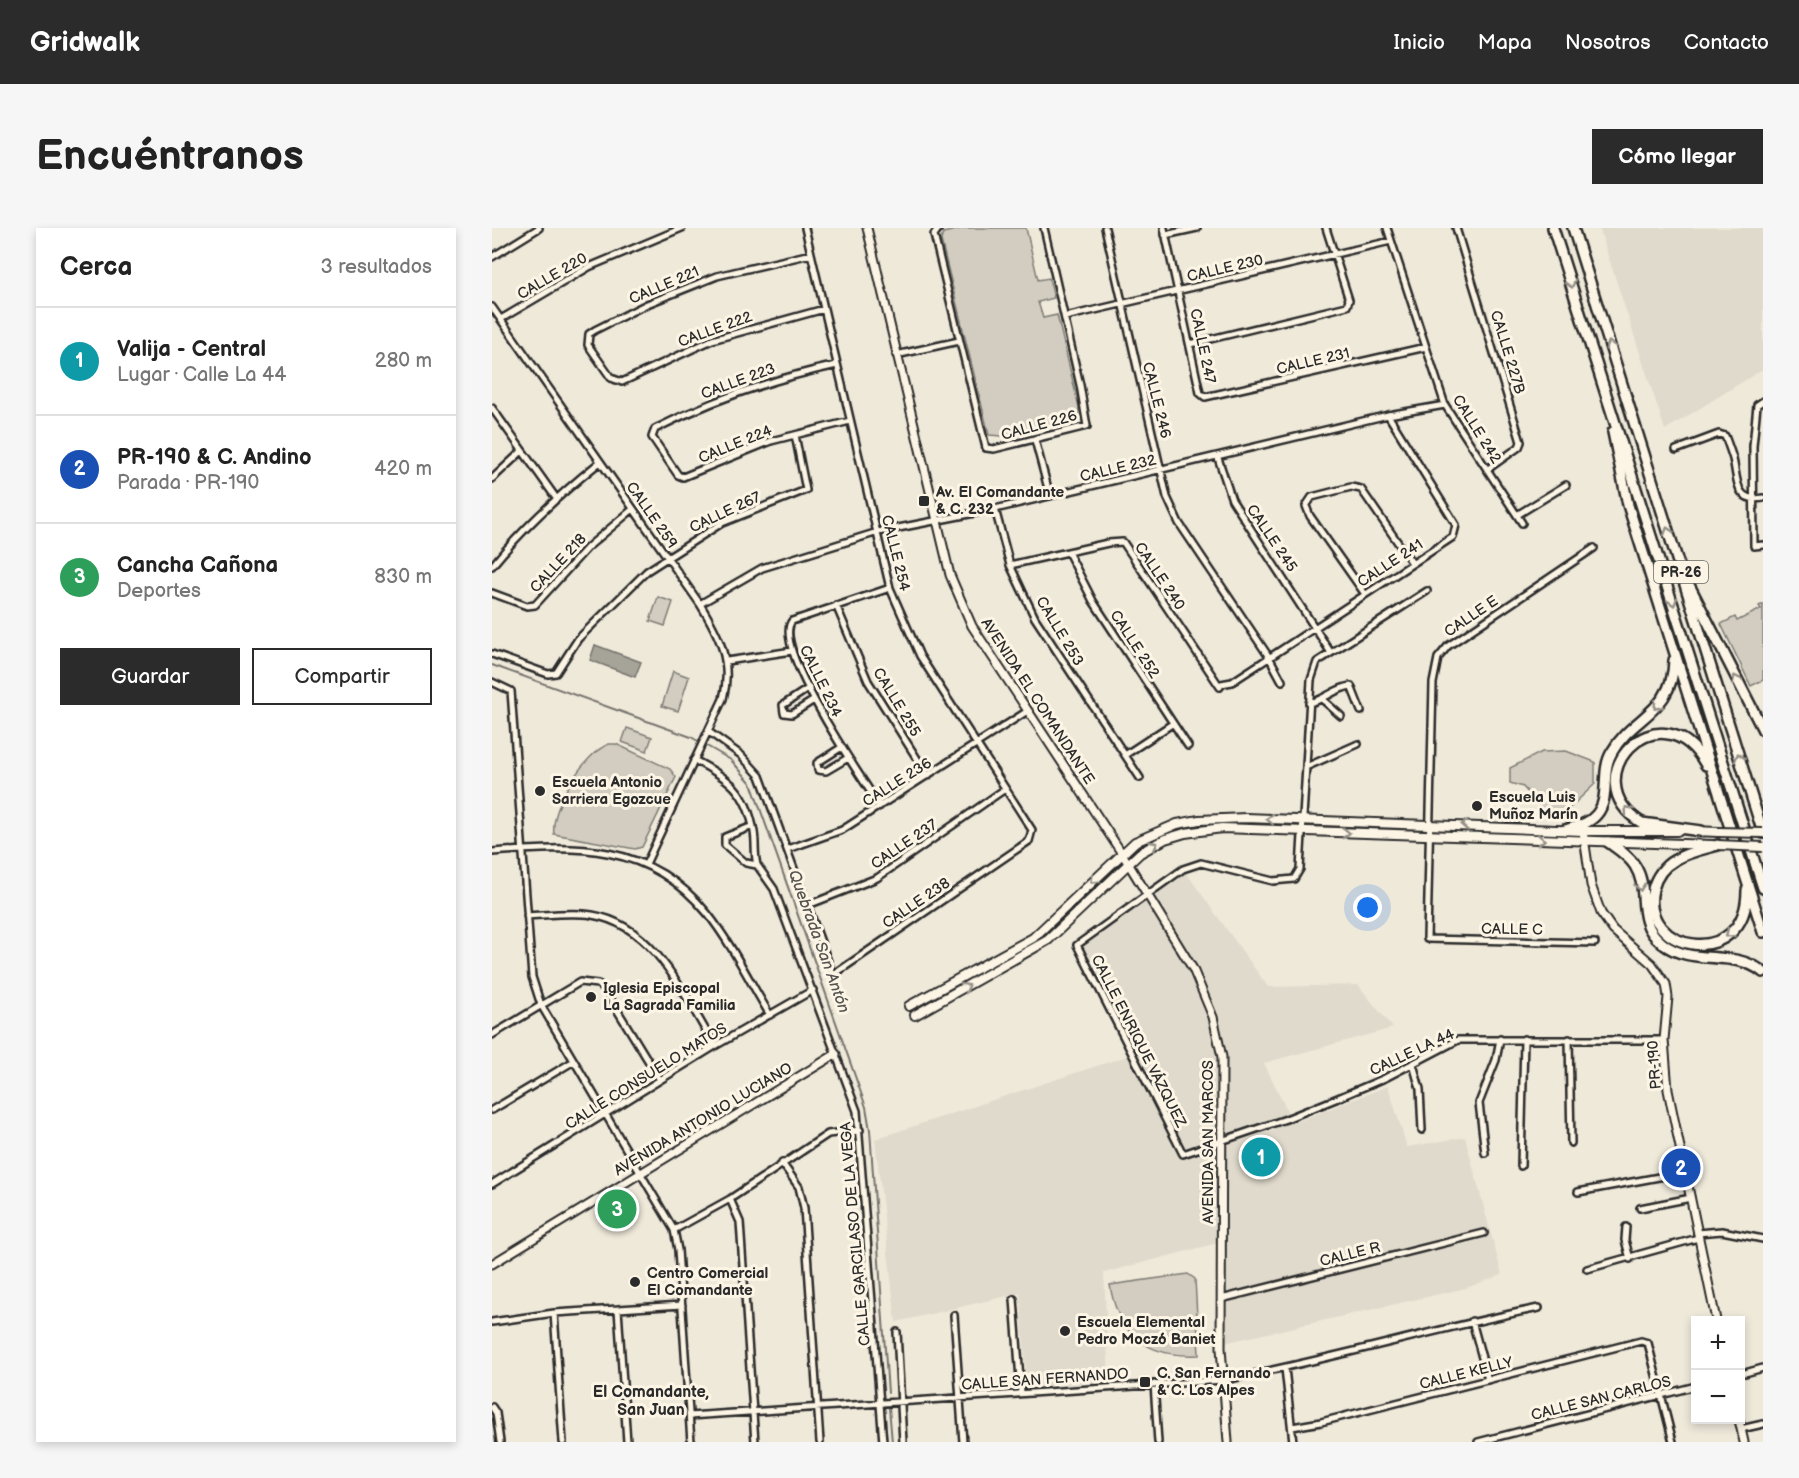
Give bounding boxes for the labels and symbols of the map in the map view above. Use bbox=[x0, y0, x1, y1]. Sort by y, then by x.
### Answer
street label: CALLE 220 bbox=[514, 249, 591, 304]
street label: CALLE 230 bbox=[1185, 250, 1265, 286]
street label: CALLE 221 bbox=[626, 262, 702, 309]
one-way arrow bbox=[1564, 278, 1576, 289]
street label: CALLE 222 bbox=[675, 307, 755, 352]
street label: CALLE 247 bbox=[1185, 307, 1220, 386]
street label: CALLE 227B bbox=[1486, 308, 1529, 396]
one-way arrow bbox=[1605, 340, 1617, 351]
street label: CALLE 231 bbox=[1275, 344, 1352, 379]
street label: CALLE 223 bbox=[698, 359, 778, 404]
street label: CALLE 246 bbox=[1138, 360, 1175, 440]
street label: CALLE 242 bbox=[1448, 391, 1505, 467]
street label: CALLE 226 bbox=[999, 406, 1079, 445]
street label: CALLE 224 bbox=[696, 421, 775, 468]
street label: CALLE 232 bbox=[1078, 450, 1158, 486]
street label: CALLE 259 bbox=[622, 478, 681, 552]
place label: Av. El Comandante & C. 232 bbox=[935, 483, 1065, 519]
street label: CALLE 267 bbox=[687, 487, 764, 537]
marker: Av. El Comandante & C. 232 bbox=[917, 494, 931, 508]
street label: CALLE 245 bbox=[1242, 501, 1301, 576]
street label: CALLE 254 bbox=[877, 513, 914, 593]
one-way arrow bbox=[1663, 526, 1676, 537]
street label: CALLE 218 bbox=[526, 530, 591, 597]
street label: CALLE 241 bbox=[1354, 535, 1427, 592]
street label: CALLE 240 bbox=[1130, 539, 1189, 614]
road number: PR-26 bbox=[1654, 561, 1708, 583]
street label: CALLE E bbox=[1441, 591, 1502, 641]
street label: CALLE 253 bbox=[1031, 593, 1088, 669]
one-way arrow bbox=[1666, 596, 1678, 607]
street label: CALLE 252 bbox=[1106, 607, 1164, 682]
street label: AVENIDA EL COMANDANTE bbox=[977, 615, 1099, 788]
street label: CALLE 234 bbox=[795, 642, 846, 720]
street label: CALLE 255 bbox=[869, 664, 925, 740]
one-way arrow bbox=[1731, 674, 1743, 685]
one-way arrow bbox=[1654, 699, 1665, 710]
one-way arrow bbox=[1734, 752, 1746, 763]
street label: CALLE 236 bbox=[859, 754, 935, 811]
place label: Escuela Antonio Sarriera Egozcue bbox=[552, 773, 671, 809]
marker: Escuela Antonio Sarriera Egozcue bbox=[533, 784, 547, 798]
place label: Escuela Luis Muñoz Marín bbox=[1489, 788, 1578, 824]
marker: Escuela Luis Muñoz Marín bbox=[1470, 799, 1484, 813]
one-way arrow bbox=[1624, 806, 1635, 817]
one-way arrow bbox=[1265, 813, 1274, 825]
street label: CALLE 237 bbox=[867, 815, 942, 874]
one-way arrow bbox=[1460, 819, 1469, 832]
one-way arrow bbox=[1342, 826, 1351, 839]
one-way arrow bbox=[1537, 834, 1546, 846]
one-way arrow bbox=[1148, 841, 1158, 852]
water label: Quebrada San Antón bbox=[784, 867, 853, 1016]
one-way arrow bbox=[1090, 873, 1100, 884]
street label: CALLE 238 bbox=[879, 874, 954, 933]
one-way arrow bbox=[1633, 882, 1646, 891]
your location bbox=[1353, 893, 1382, 922]
street label: CALLE C bbox=[1481, 919, 1543, 940]
one-way arrow bbox=[1725, 926, 1736, 937]
street label: CALLE ENRIQUE VÁZQUEZ bbox=[1087, 952, 1191, 1131]
place label: Iglesia Episcopal La Sagrada Familia bbox=[603, 979, 736, 1015]
one-way arrow bbox=[960, 982, 970, 994]
marker: Iglesia Episcopal La Sagrada Familia bbox=[584, 990, 598, 1004]
street label: CALLE CONSUELO MATOS bbox=[562, 1019, 731, 1134]
street label: CALLE LA 44 bbox=[1367, 1025, 1458, 1080]
street label: PR-190 bbox=[1643, 1040, 1666, 1090]
street label: AVENIDA ANTONIO LUCIANO bbox=[611, 1059, 796, 1180]
street label: AVENIDA SAN MARCOS bbox=[1199, 1060, 1218, 1224]
street label: CALLE GARCILASO DE LA VEGA bbox=[836, 1120, 875, 1347]
pin: 1 bbox=[1242, 1134, 1280, 1180]
pin: 2 bbox=[1662, 1146, 1700, 1190]
pin: 3 bbox=[598, 1186, 636, 1232]
street label: CALLE R bbox=[1318, 1238, 1383, 1271]
place label: Centro Comercial El Comandante bbox=[647, 1264, 768, 1300]
marker: Centro Comercial El Comandante bbox=[628, 1275, 642, 1289]
place label: Escuela Elemental Pedro Moczó Baniet bbox=[1077, 1313, 1216, 1349]
marker: Escuela Elemental Pedro Moczó Baniet bbox=[1058, 1324, 1072, 1338]
street label: CALLE KELLY bbox=[1418, 1353, 1515, 1394]
street label: CALLE SAN FERNANDO bbox=[961, 1364, 1129, 1395]
place label: C. San Fernando & C. Los Alpes bbox=[1157, 1364, 1271, 1400]
street label: CALLE SAN CARLOS bbox=[1529, 1372, 1673, 1425]
marker: C. San Fernando & C. Los Alpes bbox=[1138, 1375, 1152, 1389]
district label: El Comandante, San Juan bbox=[593, 1383, 709, 1420]

